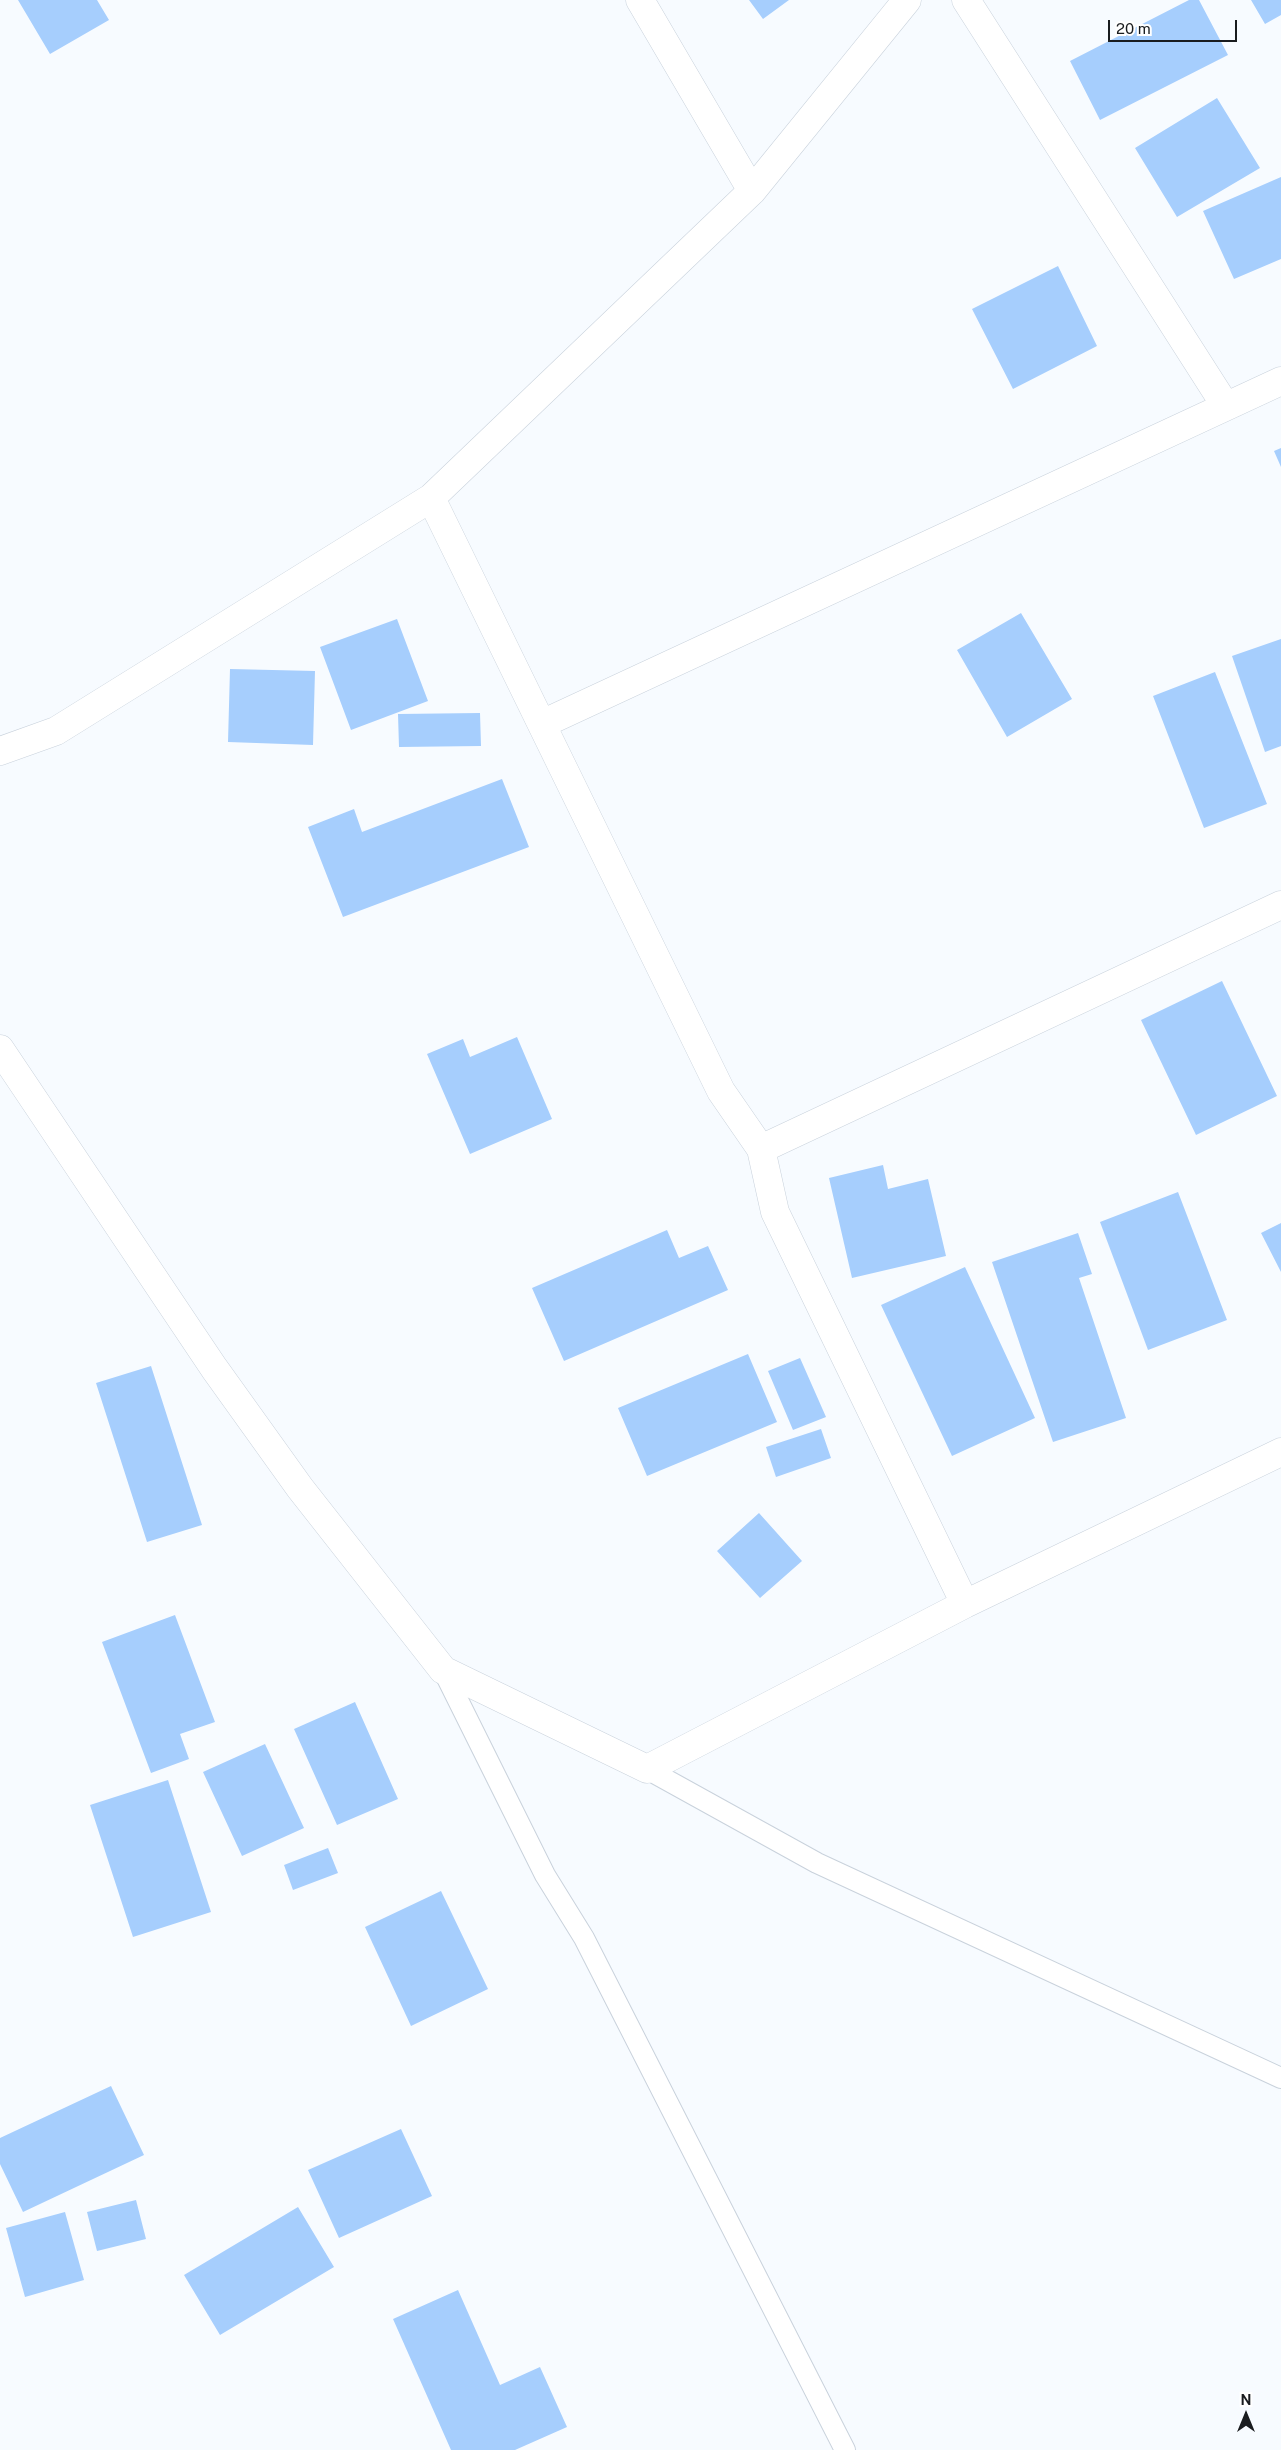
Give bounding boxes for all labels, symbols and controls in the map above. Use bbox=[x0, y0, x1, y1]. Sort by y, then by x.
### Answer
scale bar bbox=[1111, 10, 1240, 42]
text: 20 m bbox=[1116, 20, 1151, 37]
north arrow bbox=[1221, 2390, 1271, 2440]
text: N bbox=[1241, 2392, 1251, 2408]

